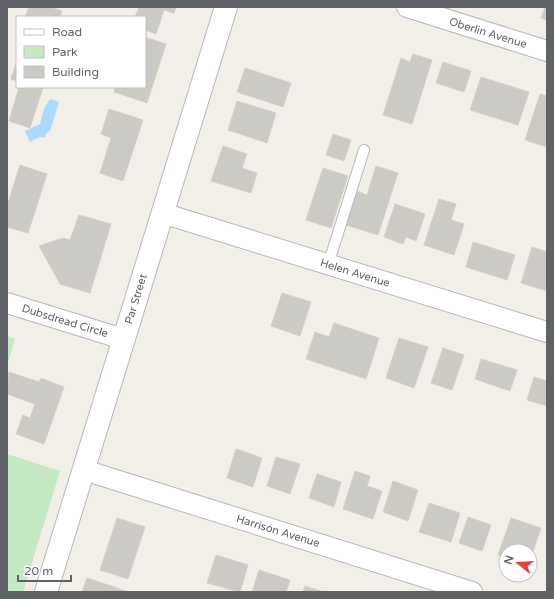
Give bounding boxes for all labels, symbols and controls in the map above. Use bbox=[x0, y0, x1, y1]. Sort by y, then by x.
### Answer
street label: Oberlin Avenue bbox=[448, 15, 528, 51]
legend bbox=[16, 16, 146, 88]
text: Road bbox=[52, 25, 82, 39]
text: Park bbox=[52, 45, 78, 59]
text: Building bbox=[52, 65, 99, 79]
street label: Helen Avenue bbox=[319, 256, 391, 290]
street label: Par Street bbox=[122, 272, 150, 326]
street label: Dubsdread Circle bbox=[20, 302, 110, 340]
street label: Harrison Avenue bbox=[235, 512, 321, 550]
north arrow bbox=[498, 543, 538, 583]
text: N bbox=[501, 554, 517, 566]
scale bar bbox=[18, 557, 71, 583]
text: 20 m bbox=[24, 564, 53, 578]

